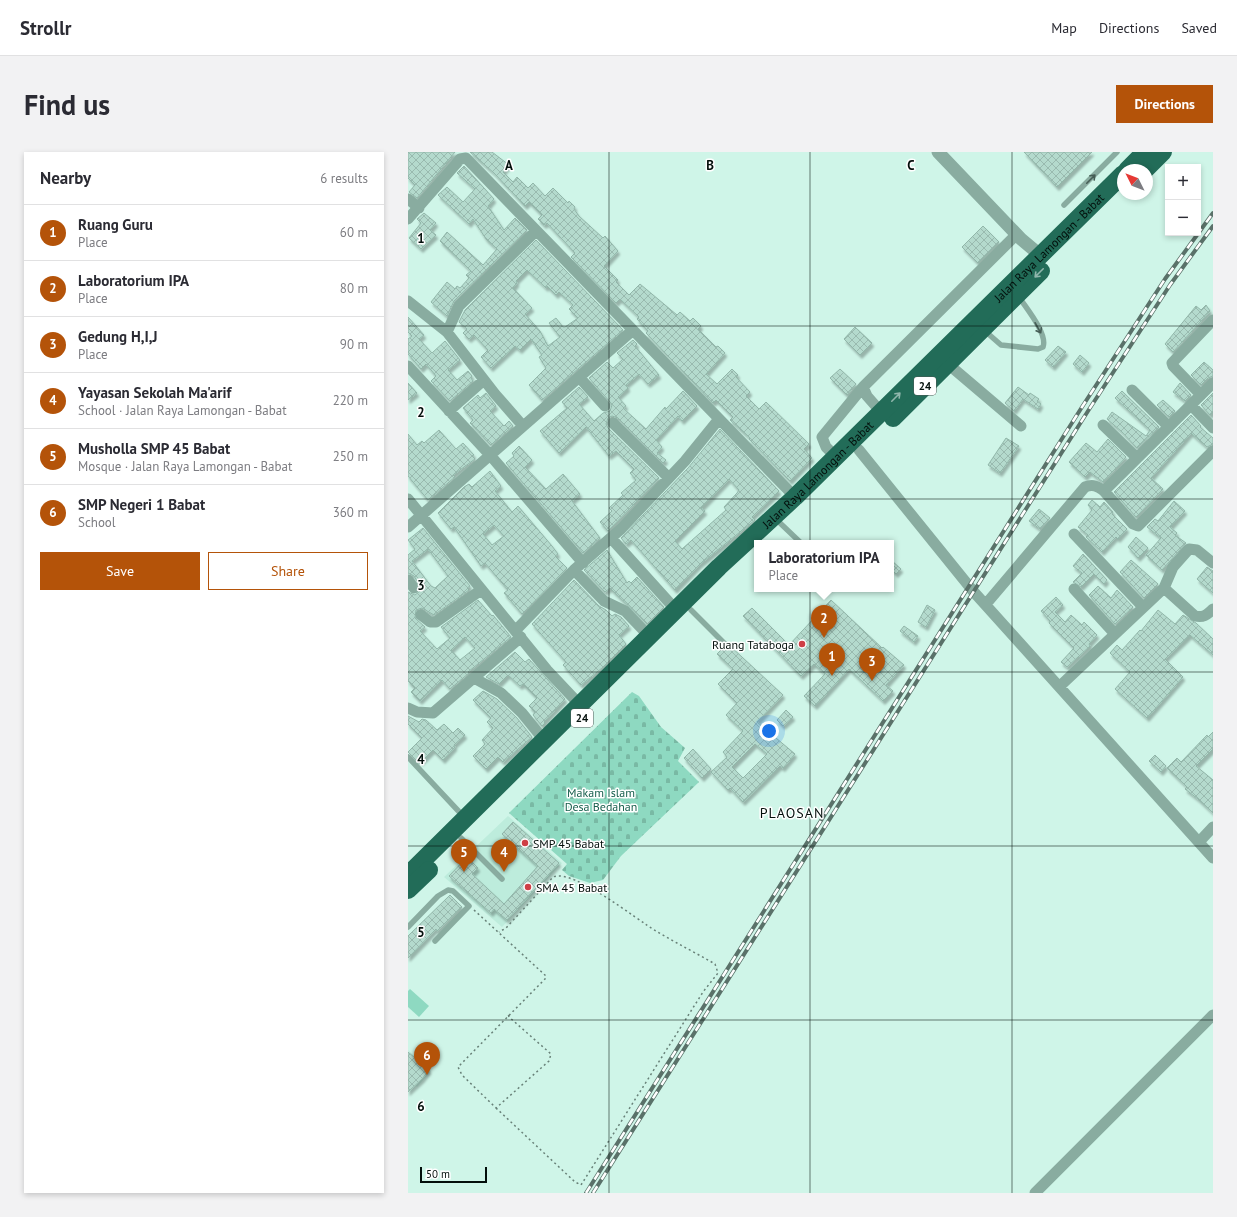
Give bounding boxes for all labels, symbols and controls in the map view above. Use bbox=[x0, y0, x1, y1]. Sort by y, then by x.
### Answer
text: Strollr bbox=[20, 16, 71, 40]
text: Map bbox=[1051, 19, 1077, 37]
text: Directions bbox=[1099, 19, 1159, 37]
text: Saved bbox=[1181, 19, 1217, 37]
button: Directions bbox=[1116, 85, 1213, 123]
text: Find us bbox=[24, 86, 110, 123]
text: A bbox=[505, 157, 513, 174]
text: B bbox=[706, 157, 714, 174]
text: C bbox=[907, 157, 915, 174]
north arrow bbox=[1117, 164, 1153, 200]
map controls bbox=[1165, 164, 1201, 236]
button: + bbox=[1165, 164, 1201, 200]
text: Nearby bbox=[40, 167, 91, 189]
text: 6 results bbox=[320, 170, 368, 187]
one-way arrow bbox=[1086, 174, 1096, 184]
street label: Jalan Raya Lamongan - Babat bbox=[990, 190, 1107, 305]
button: − bbox=[1165, 200, 1201, 236]
text: Ruang Guru bbox=[78, 215, 153, 234]
text: 1 bbox=[49, 224, 57, 241]
text: 60 m bbox=[340, 224, 368, 241]
text: 1 bbox=[417, 230, 425, 247]
text: Place bbox=[78, 234, 108, 251]
one-way arrow bbox=[1034, 268, 1044, 278]
text: Laboratorium IPA bbox=[78, 271, 189, 290]
text: 2 bbox=[49, 280, 57, 297]
text: 80 m bbox=[340, 280, 368, 297]
text: Place bbox=[78, 290, 108, 307]
one-way arrow bbox=[1035, 321, 1043, 333]
text: Gedung H,I,J bbox=[78, 327, 158, 346]
text: 3 bbox=[49, 336, 57, 353]
text: 90 m bbox=[340, 336, 368, 353]
text: Place bbox=[78, 346, 108, 363]
road number: 24 bbox=[914, 377, 936, 395]
text: Yayasan Sekolah Ma'arif bbox=[78, 383, 231, 402]
text: 4 bbox=[49, 392, 57, 409]
text: 220 m bbox=[333, 392, 368, 409]
one-way arrow bbox=[891, 392, 901, 402]
text: School · Jalan Raya Lamongan - Babat bbox=[78, 402, 287, 419]
text: 2 bbox=[417, 404, 425, 421]
street label: Jalan Raya Lamongan - Babat bbox=[758, 417, 876, 532]
text: Musholla SMP 45 Babat bbox=[78, 439, 230, 458]
text: 5 bbox=[49, 448, 57, 465]
text: 250 m bbox=[333, 448, 368, 465]
text: Mosque · Jalan Raya Lamongan - Babat bbox=[78, 458, 292, 475]
text: SMP Negeri 1 Babat bbox=[78, 495, 205, 514]
text: 6 bbox=[49, 504, 57, 521]
text: 360 m bbox=[333, 504, 368, 521]
text: School bbox=[78, 514, 116, 531]
popup bbox=[754, 540, 894, 592]
text: Laboratorium IPA bbox=[768, 548, 880, 567]
button: Save bbox=[40, 552, 200, 590]
button: Share bbox=[208, 552, 368, 590]
text: Place bbox=[768, 567, 798, 584]
text: 3 bbox=[417, 577, 425, 594]
pin: 2 bbox=[811, 605, 837, 638]
place label: Ruang Tataboga bbox=[712, 637, 794, 652]
marker: Ruang Tataboga bbox=[797, 639, 807, 649]
pin: 1 bbox=[819, 643, 845, 676]
pin: 3 bbox=[859, 648, 885, 681]
road number: 24 bbox=[571, 709, 593, 727]
your location bbox=[759, 721, 779, 741]
text: 4 bbox=[417, 751, 425, 768]
park label: Makam Islam Desa Bedahan bbox=[565, 785, 637, 814]
district label: PLAOSAN bbox=[760, 804, 824, 822]
place label: SMP 45 Babat bbox=[533, 836, 604, 851]
marker: SMP 45 Babat bbox=[520, 838, 530, 848]
pin: 5 bbox=[451, 839, 477, 872]
pin: 4 bbox=[491, 839, 517, 872]
place label: SMA 45 Babat bbox=[536, 880, 607, 895]
marker: SMA 45 Babat bbox=[523, 882, 533, 892]
text: 5 bbox=[417, 924, 425, 941]
pin: 6 bbox=[414, 1042, 440, 1075]
text: 6 bbox=[417, 1098, 425, 1115]
scale bar bbox=[420, 1165, 487, 1184]
text: 50 m bbox=[426, 1167, 450, 1181]

